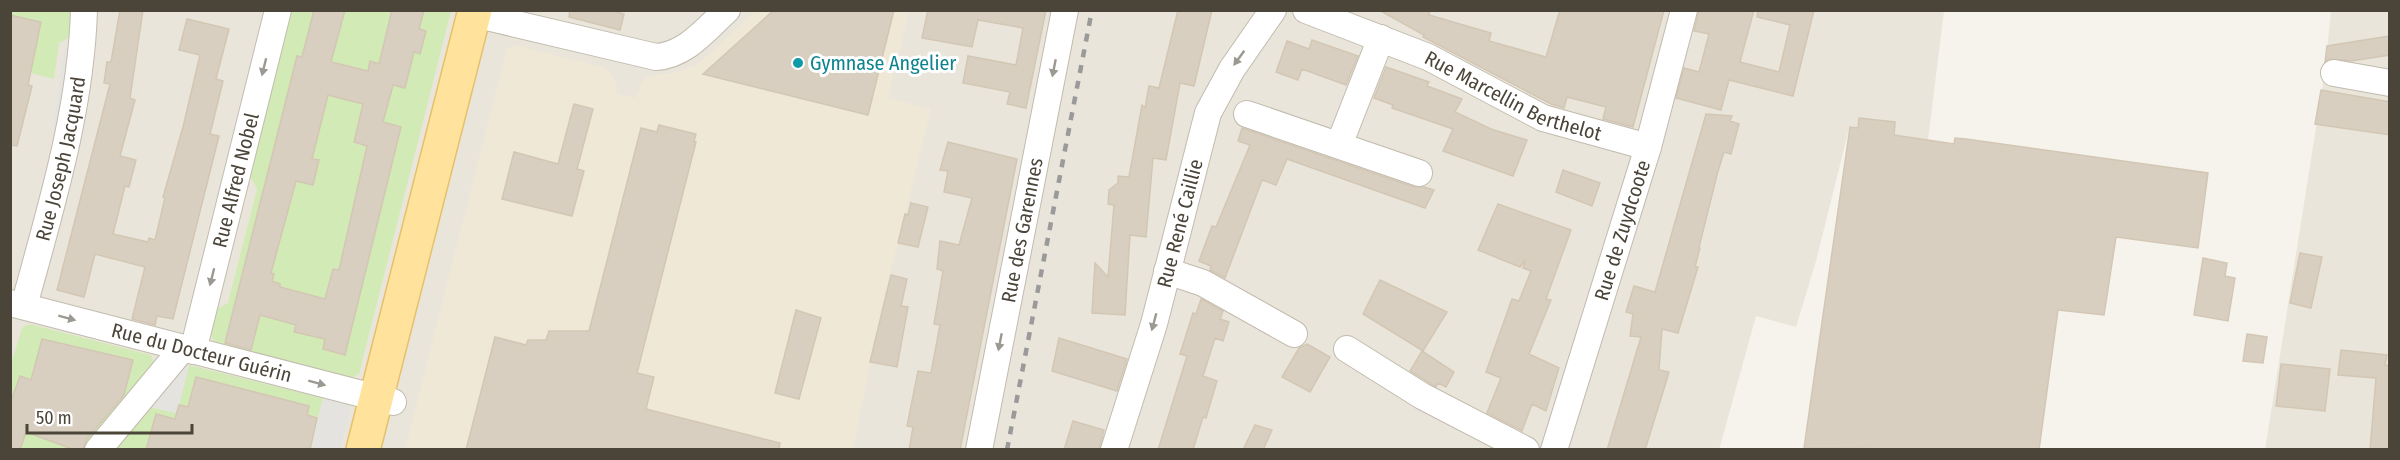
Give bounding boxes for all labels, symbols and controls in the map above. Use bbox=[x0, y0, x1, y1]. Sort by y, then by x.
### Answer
street label: Rue Marcellin Berthelot bbox=[1421, 45, 1605, 146]
one-way arrow bbox=[1233, 50, 1245, 66]
place label: Gymnase Angelier bbox=[810, 51, 956, 75]
marker: Gymnase Angelier bbox=[791, 56, 805, 70]
one-way arrow bbox=[259, 58, 269, 76]
one-way arrow bbox=[1049, 59, 1058, 78]
street label: Rue Joseph Jacquard bbox=[30, 75, 90, 244]
street label: Rue Alfred Nobel bbox=[207, 110, 264, 250]
street label: Rue des Garennes bbox=[996, 156, 1048, 305]
street label: Rue René Caillie bbox=[1152, 157, 1208, 290]
street label: Rue de Zuydcoote bbox=[1589, 157, 1655, 304]
one-way arrow bbox=[206, 268, 216, 286]
one-way arrow bbox=[58, 313, 76, 323]
one-way arrow bbox=[1149, 313, 1158, 331]
street label: Rue du Docteur Guérin bbox=[109, 318, 294, 387]
one-way arrow bbox=[995, 332, 1004, 351]
one-way arrow bbox=[308, 378, 326, 388]
scale bar bbox=[27, 397, 192, 435]
text: 50 m bbox=[36, 407, 72, 429]

